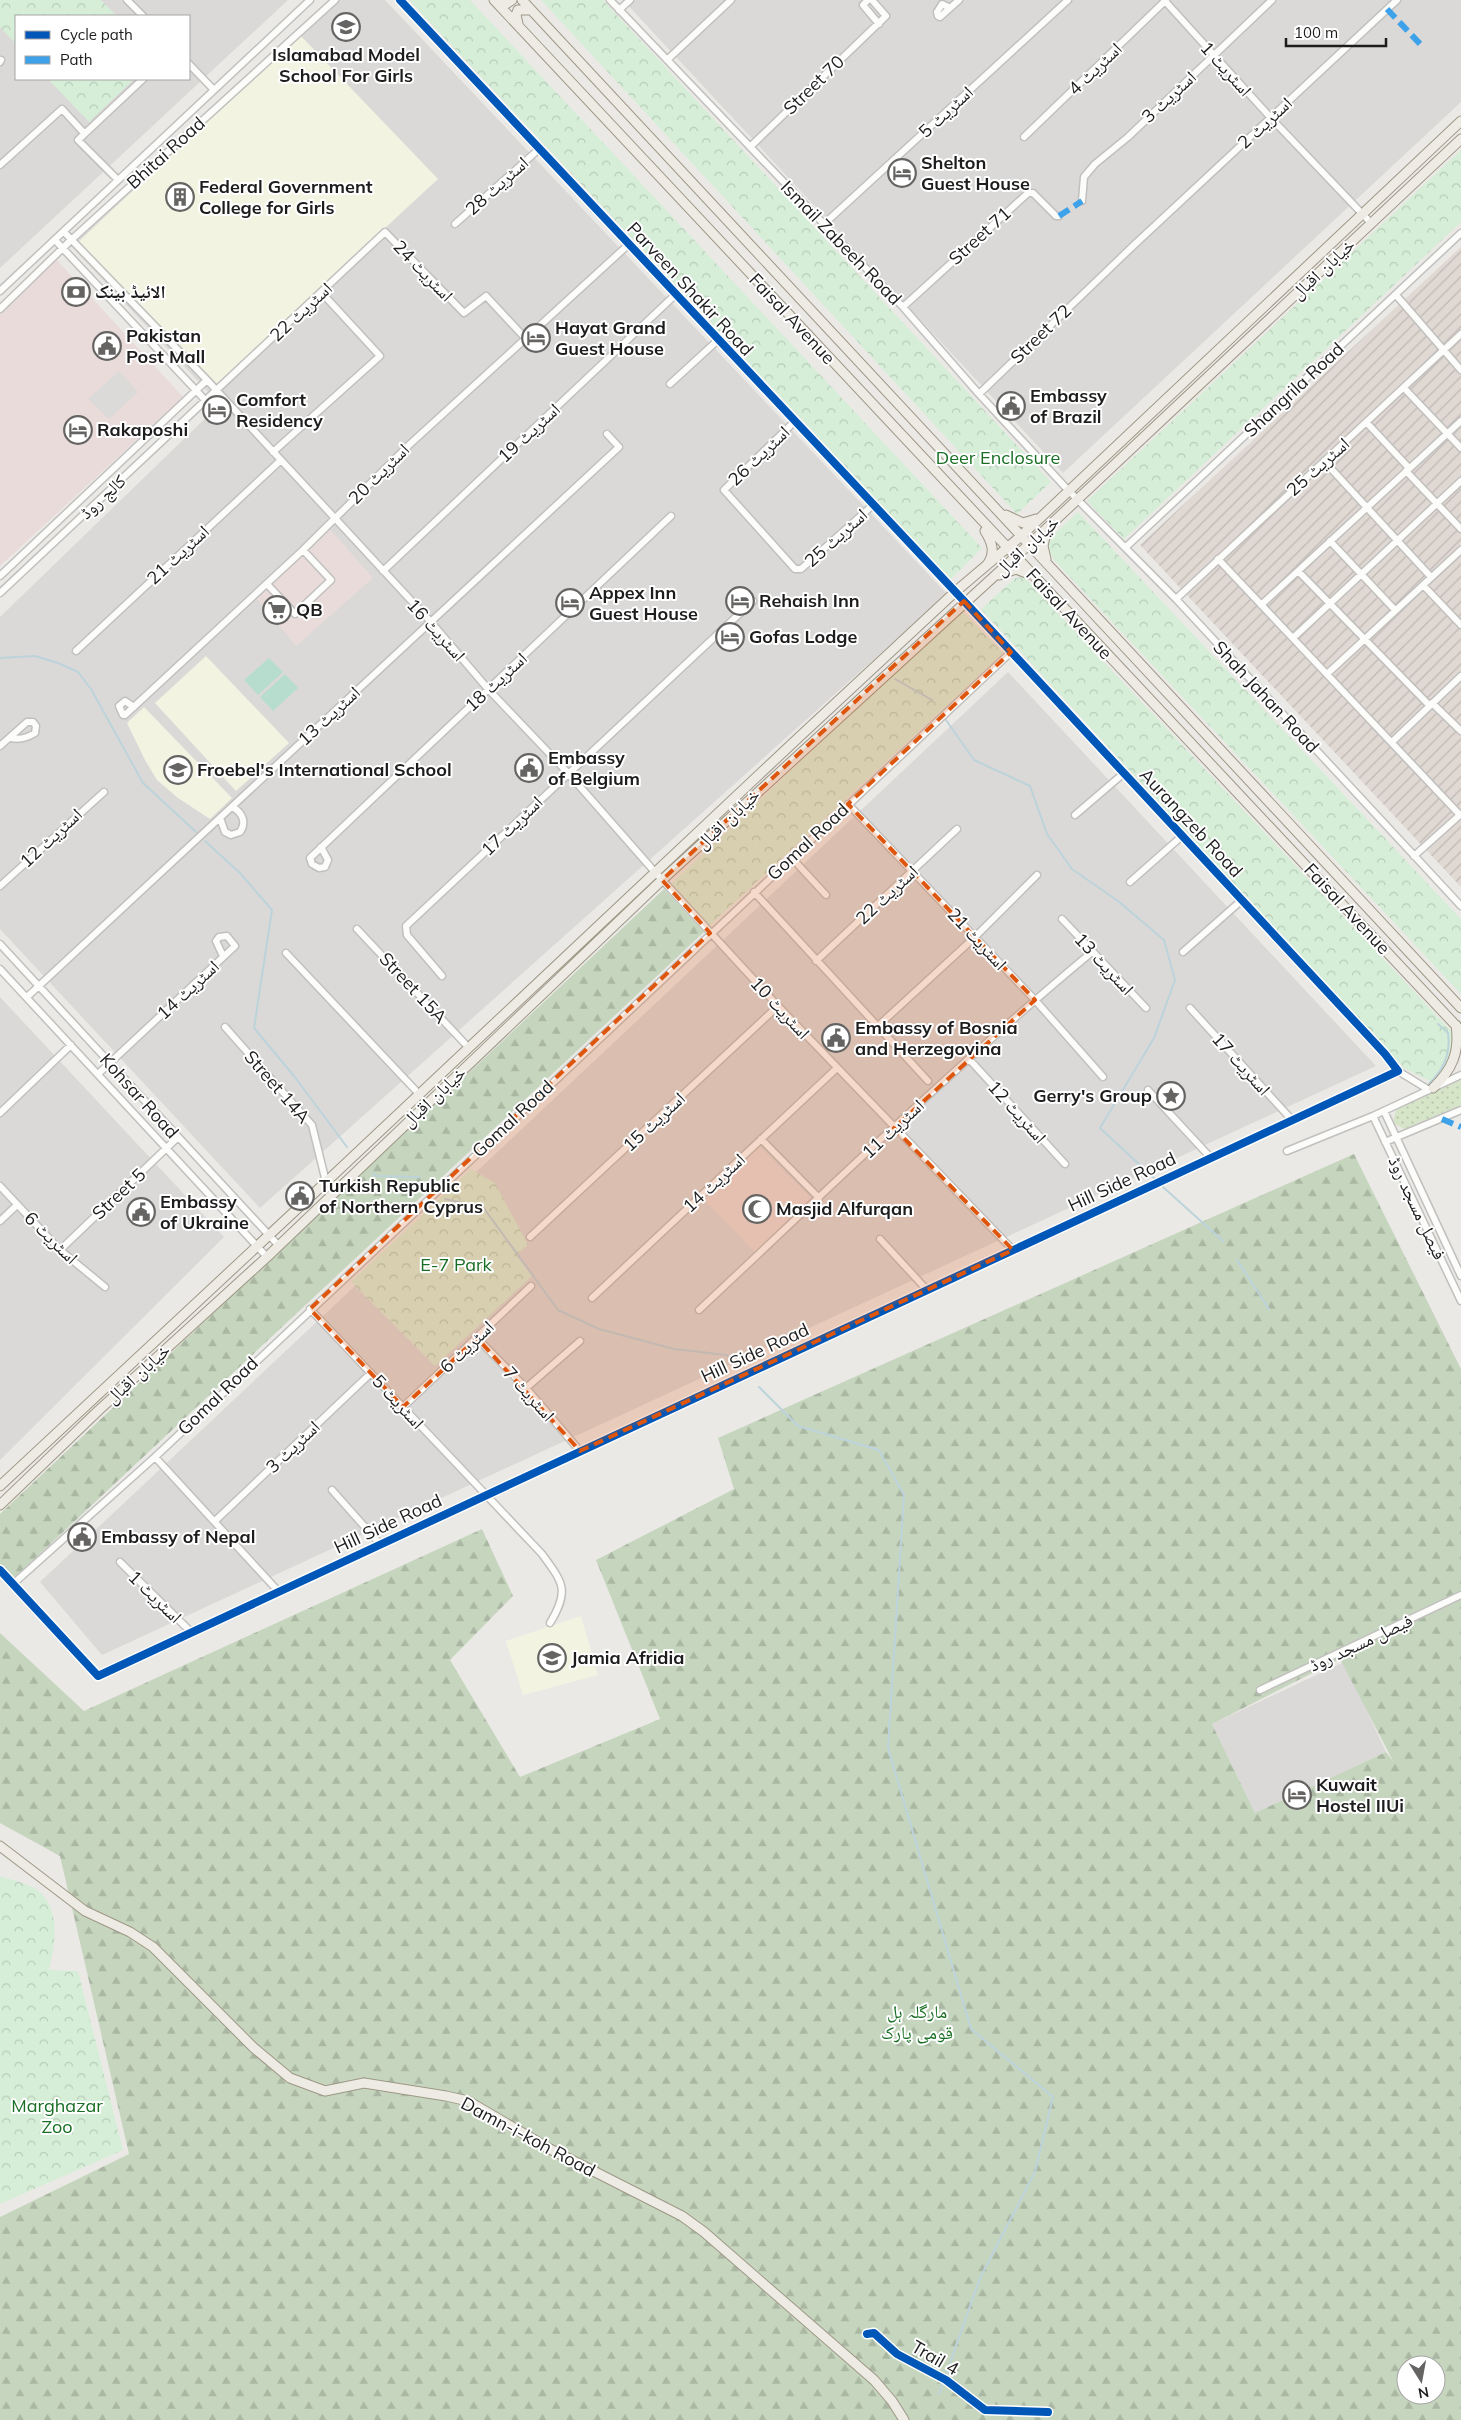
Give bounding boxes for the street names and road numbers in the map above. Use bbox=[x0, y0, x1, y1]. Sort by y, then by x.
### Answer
street label: اسٹریٹ 1 bbox=[1196, 36, 1257, 101]
street label: اسٹریٹ 4 bbox=[1063, 37, 1126, 100]
street label: Street 70 bbox=[778, 50, 849, 119]
street label: اسٹریٹ 3 bbox=[1137, 66, 1201, 128]
street label: اسٹریٹ 5 bbox=[914, 81, 978, 143]
street label: اسٹریٹ 2 bbox=[1233, 92, 1297, 154]
street label: Bhitai Road bbox=[122, 112, 210, 194]
street label: اسٹریٹ 28 bbox=[460, 151, 533, 220]
street label: Ismail Zabeeh Road bbox=[776, 175, 907, 310]
street label: Street 71 bbox=[944, 202, 1016, 270]
street label: Parveen Shakir Road bbox=[622, 217, 758, 360]
street label: خیابان اقبال bbox=[1286, 233, 1360, 304]
street label: اسٹریٹ 24 bbox=[388, 235, 458, 306]
street label: Faisal Avenue bbox=[744, 268, 840, 369]
street label: اسٹریٹ 22 bbox=[265, 277, 337, 346]
street label: Street 72 bbox=[1005, 299, 1076, 368]
street label: Shangrila Road bbox=[1239, 337, 1349, 442]
street label: اسٹریٹ 19 bbox=[493, 398, 565, 467]
street label: اسٹریٹ 26 bbox=[723, 421, 794, 491]
street label: اسٹریٹ 25 bbox=[1281, 432, 1354, 501]
street label: اسٹریٹ 20 bbox=[343, 438, 414, 509]
street label: کالج روڈ bbox=[75, 469, 132, 525]
street label: اسٹریٹ 25 bbox=[799, 503, 872, 572]
street label: خیابان اقبال bbox=[989, 510, 1064, 581]
street label: اسٹریٹ 21 bbox=[142, 520, 214, 589]
street label: Faisal Avenue bbox=[1021, 563, 1117, 664]
street label: اسٹریٹ 16 bbox=[402, 593, 471, 666]
street label: Shah Jahan Road bbox=[1208, 636, 1324, 758]
street label: اسٹریٹ 18 bbox=[460, 647, 532, 716]
street label: اسٹریٹ 13 bbox=[293, 681, 365, 750]
street label: Aurangzeb Road bbox=[1135, 763, 1248, 882]
street label: خیابان اقبال bbox=[691, 783, 765, 854]
street label: اسٹریٹ 17 bbox=[476, 791, 547, 861]
street label: Gomal Road bbox=[762, 798, 853, 885]
street label: اسٹریٹ 12 bbox=[15, 803, 87, 872]
street label: Faisal Avenue bbox=[1299, 858, 1395, 959]
street label: اسٹریٹ 22 bbox=[851, 860, 923, 929]
street label: اسٹریٹ 21 bbox=[943, 903, 1012, 975]
street label: اسٹریٹ 13 bbox=[1070, 928, 1139, 1000]
street label: Street 15A bbox=[374, 947, 452, 1028]
street label: اسٹریٹ 14 bbox=[152, 955, 224, 1024]
street label: اسٹریٹ 10 bbox=[746, 972, 815, 1044]
street label: اسٹریٹ 17 bbox=[1207, 1027, 1276, 1100]
street label: Street 14A bbox=[239, 1045, 315, 1128]
street label: Kohsar Road bbox=[95, 1048, 184, 1143]
street label: خیابان اقبال bbox=[397, 1061, 471, 1132]
street label: Gomal Road bbox=[467, 1075, 558, 1162]
street label: اسٹریٹ 12 bbox=[983, 1075, 1052, 1148]
street label: اسٹریٹ 15 bbox=[618, 1087, 690, 1156]
street label: اسٹریٹ 11 bbox=[857, 1094, 929, 1163]
street label: Hill Side Road bbox=[1064, 1147, 1179, 1217]
street label: اسٹریٹ 14 bbox=[678, 1148, 750, 1217]
street label: فیصل مسجد روڈ bbox=[1383, 1152, 1451, 1263]
street label: Street 5 bbox=[87, 1163, 151, 1224]
street label: اسٹریٹ 6 bbox=[20, 1206, 83, 1269]
street label: اسٹریٹ 6 bbox=[435, 1315, 498, 1378]
street label: Hill Side Road bbox=[697, 1318, 812, 1388]
street label: خیابان اقبال bbox=[100, 1338, 175, 1409]
street label: Gomal Road bbox=[173, 1352, 263, 1440]
street label: اسٹریٹ 7 bbox=[499, 1361, 560, 1426]
street label: اسٹریٹ 5 bbox=[367, 1370, 429, 1434]
street label: اسٹریٹ 3 bbox=[261, 1415, 324, 1478]
street label: Hill Side Road bbox=[330, 1489, 445, 1559]
street label: اسٹریٹ 1 bbox=[124, 1565, 187, 1628]
street label: فیصل مسجد روڈ bbox=[1305, 1609, 1416, 1677]
street label: Damn-i-koh Road bbox=[457, 2091, 599, 2182]
street label: Trail 4 bbox=[907, 2335, 963, 2380]

